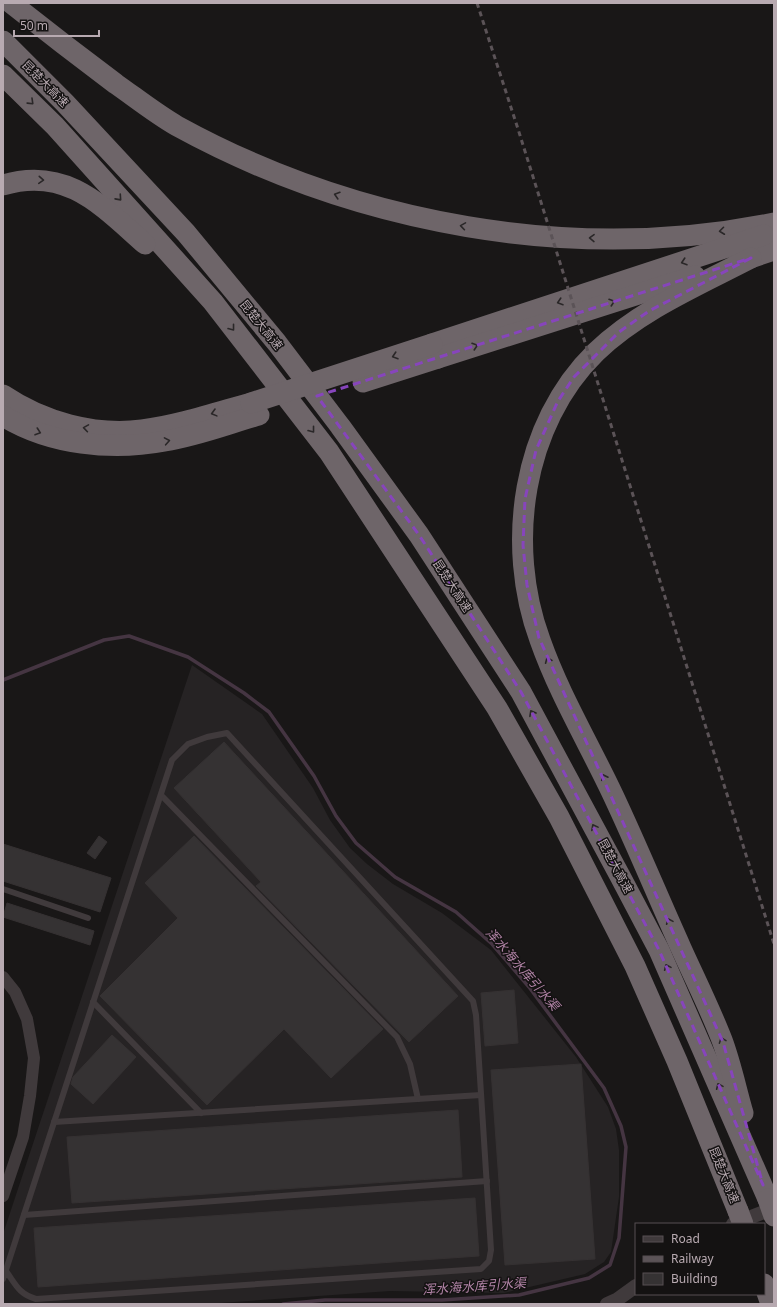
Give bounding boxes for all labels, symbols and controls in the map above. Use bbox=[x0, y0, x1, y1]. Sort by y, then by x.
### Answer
scale bar bbox=[14, 12, 99, 38]
text: 50 m bbox=[20, 17, 48, 34]
street label: 昆楚大高速 bbox=[18, 56, 73, 111]
one-way arrow bbox=[26, 98, 34, 105]
one-way arrow bbox=[38, 176, 44, 185]
one-way arrow bbox=[333, 191, 340, 200]
one-way arrow bbox=[115, 193, 122, 201]
one-way arrow bbox=[460, 222, 466, 231]
one-way arrow bbox=[719, 227, 725, 236]
one-way arrow bbox=[589, 234, 595, 242]
one-way arrow bbox=[680, 257, 687, 265]
street label: 昆楚大高速 bbox=[236, 296, 287, 353]
one-way arrow bbox=[557, 297, 564, 306]
one-way arrow bbox=[609, 298, 616, 307]
one-way arrow bbox=[227, 323, 234, 330]
one-way arrow bbox=[472, 342, 479, 351]
one-way arrow bbox=[392, 351, 399, 360]
one-way arrow bbox=[210, 408, 217, 417]
one-way arrow bbox=[83, 424, 89, 433]
one-way arrow bbox=[307, 426, 314, 433]
one-way arrow bbox=[35, 428, 42, 436]
one-way arrow bbox=[164, 437, 170, 446]
street label: 昆楚大高速 bbox=[429, 556, 476, 616]
one-way arrow bbox=[544, 657, 552, 664]
one-way arrow bbox=[529, 710, 536, 717]
one-way arrow bbox=[601, 774, 609, 781]
one-way arrow bbox=[591, 824, 599, 831]
street label: 昆楚大高速 bbox=[594, 835, 637, 896]
one-way arrow bbox=[666, 918, 674, 925]
water label: 浑水海水库引水渠 bbox=[482, 924, 565, 1016]
one-way arrow bbox=[663, 964, 671, 971]
one-way arrow bbox=[718, 1037, 726, 1044]
one-way arrow bbox=[716, 1083, 724, 1091]
street label: 昆楚大高速 bbox=[705, 1144, 744, 1206]
legend bbox=[635, 1223, 765, 1295]
text: Road bbox=[671, 1230, 700, 1247]
text: Railway bbox=[671, 1250, 715, 1267]
text: Building bbox=[671, 1270, 718, 1287]
water label: 浑水海水库引水渠 bbox=[421, 1273, 528, 1299]

